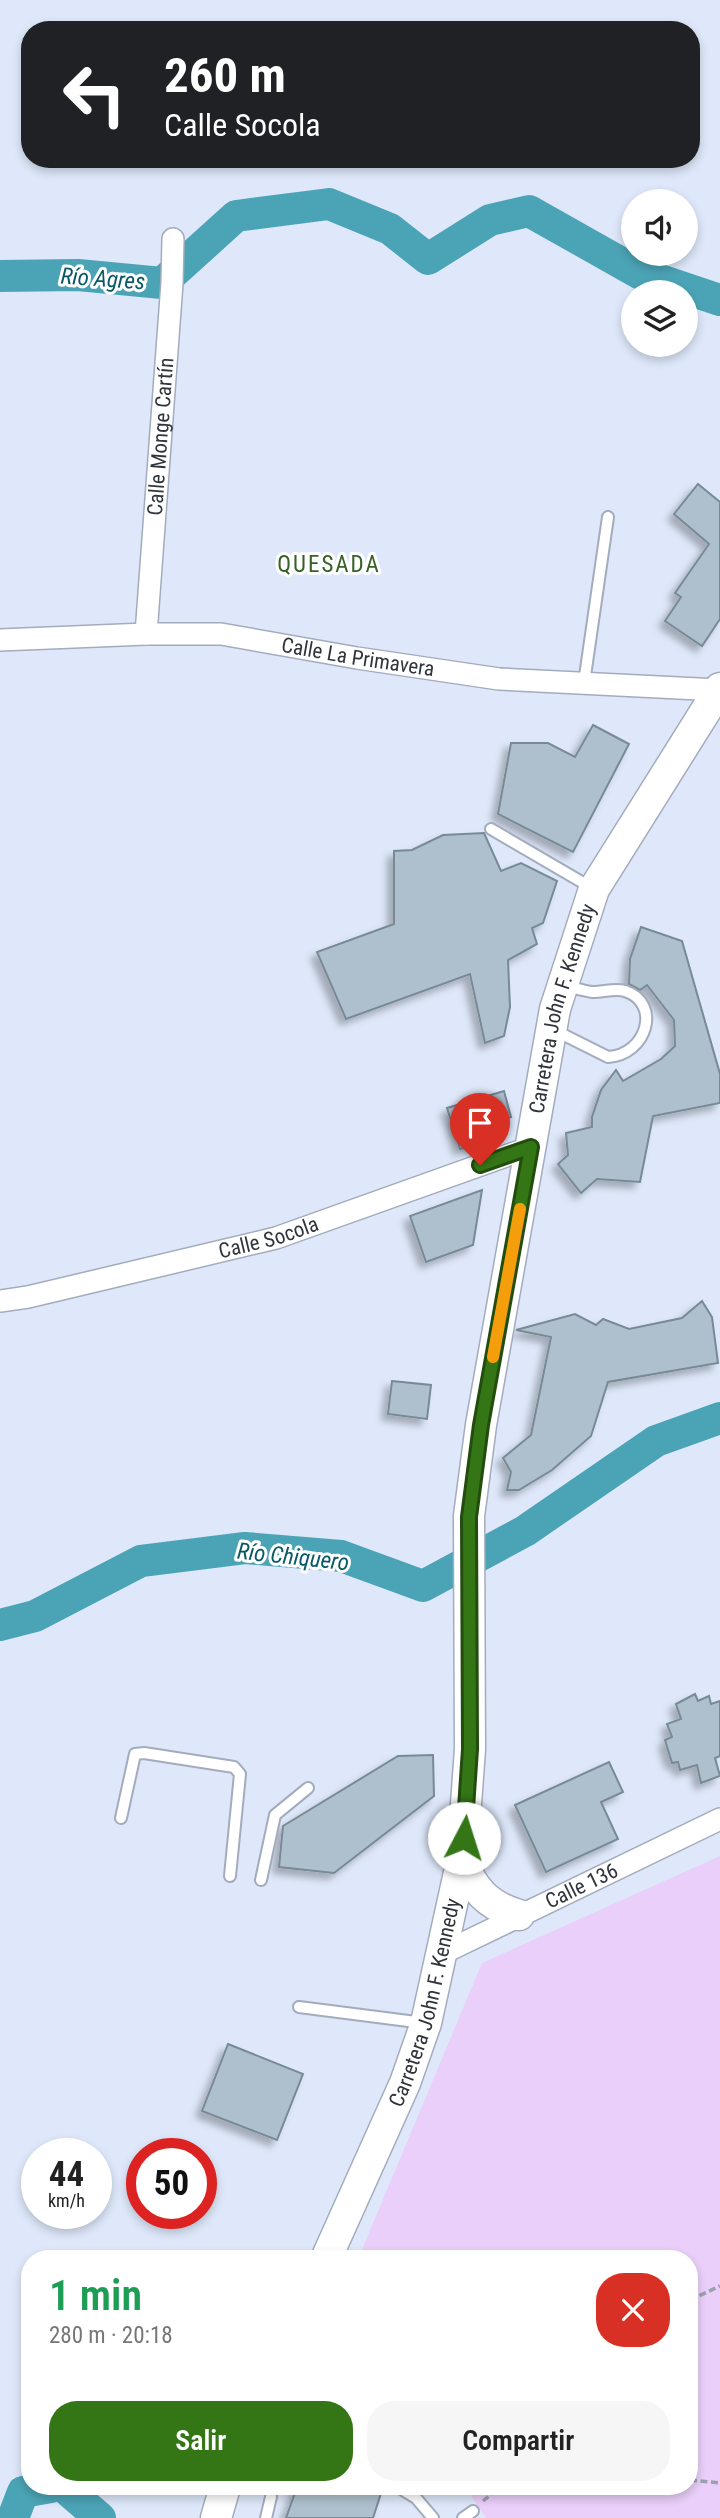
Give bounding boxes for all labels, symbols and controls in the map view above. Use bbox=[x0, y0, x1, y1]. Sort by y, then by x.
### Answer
text: 260 m bbox=[164, 47, 286, 104]
icon: left bbox=[49, 49, 140, 140]
text: Calle Socola bbox=[164, 106, 321, 144]
map controls bbox=[621, 189, 698, 357]
button: sound bbox=[621, 189, 698, 266]
water label: Río Agres bbox=[60, 263, 146, 295]
button: layers bbox=[621, 280, 698, 357]
street label: Calle Monge Cartín bbox=[143, 357, 178, 516]
district label: QUESADA bbox=[277, 551, 381, 578]
street label: Calle La Primavera bbox=[280, 633, 436, 681]
street label: Carretera John F. Kennedy bbox=[525, 901, 600, 1115]
pin bbox=[450, 1093, 510, 1165]
icon: arrive bbox=[461, 1104, 499, 1142]
street label: Calle Socola bbox=[216, 1212, 322, 1263]
water label: Río Chiquero bbox=[236, 1538, 350, 1576]
position arrow bbox=[427, 1801, 501, 1875]
street label: Calle 136 bbox=[542, 1858, 622, 1914]
street label: Carretera John F. Kennedy bbox=[384, 1896, 465, 2111]
speed limit sign: 50 bbox=[126, 2138, 217, 2229]
text: 44 bbox=[49, 2154, 84, 2195]
text: km/h bbox=[48, 2190, 85, 2211]
text: 1 min bbox=[49, 2271, 142, 2320]
button: close bbox=[596, 2273, 670, 2347]
text: 280 m · 20:18 bbox=[49, 2322, 173, 2349]
button: Salir bbox=[49, 2401, 353, 2481]
button: Compartir bbox=[367, 2401, 670, 2481]

